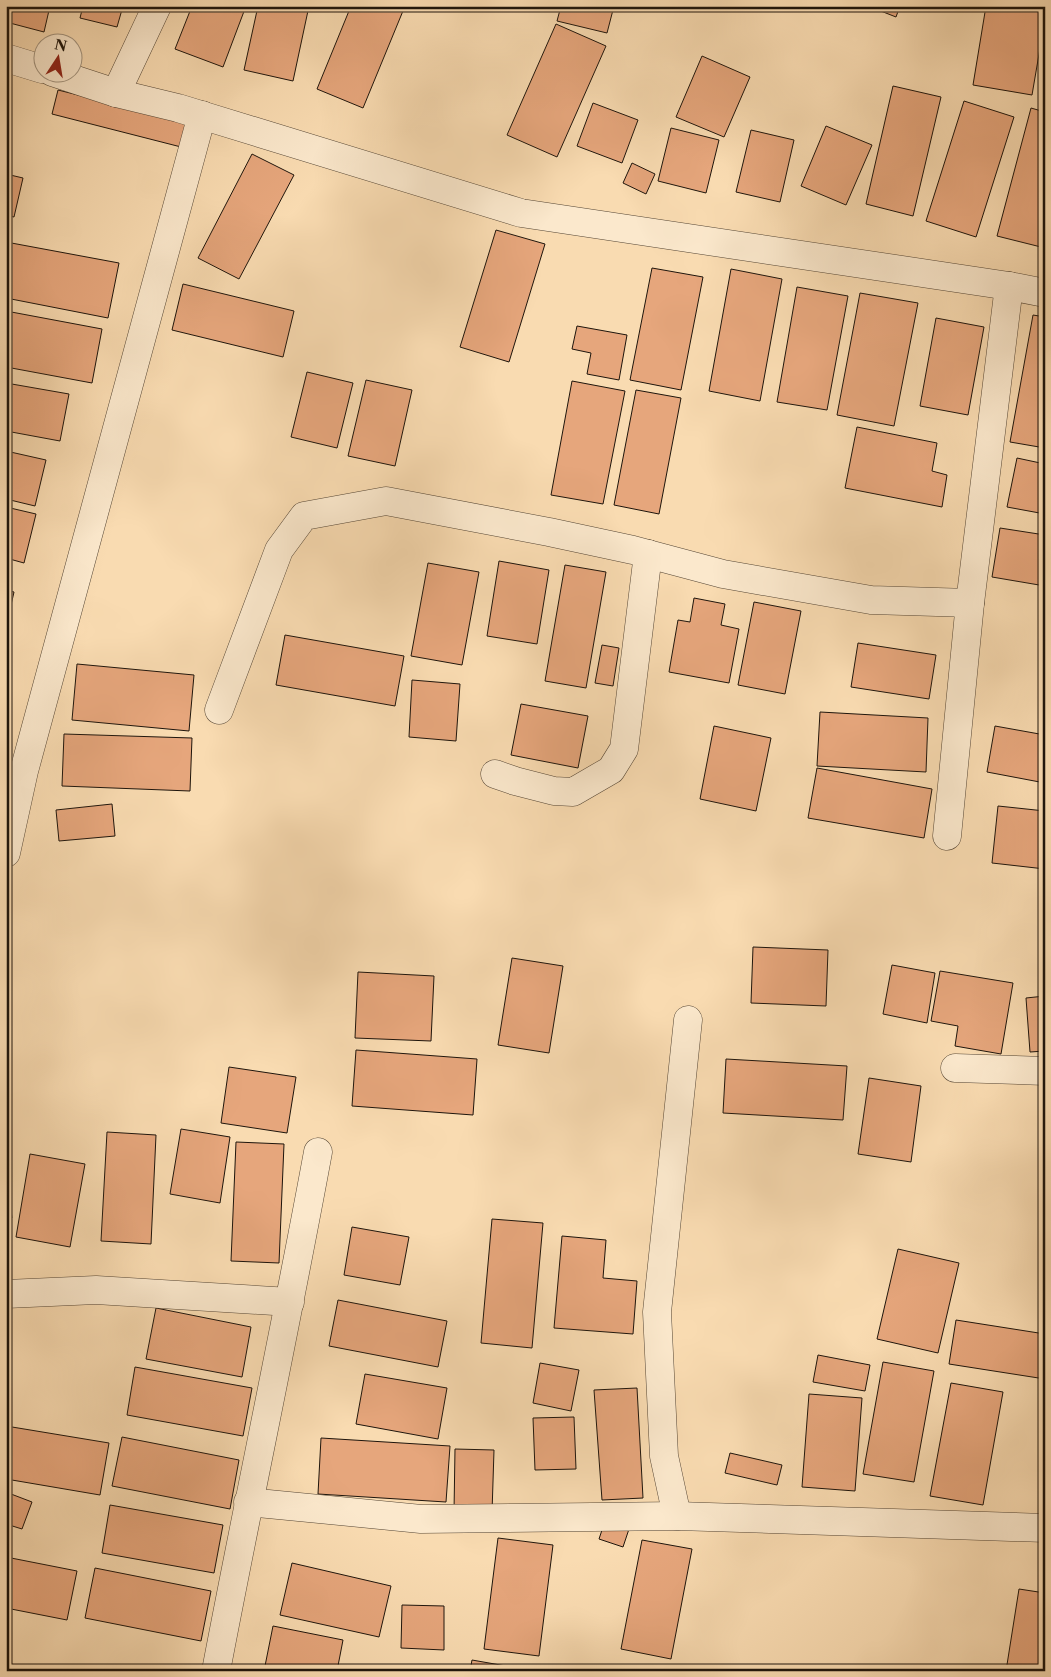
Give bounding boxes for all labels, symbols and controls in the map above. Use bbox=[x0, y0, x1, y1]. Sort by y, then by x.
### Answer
north arrow bbox=[32, 32, 82, 82]
text: N bbox=[53, 35, 69, 55]

